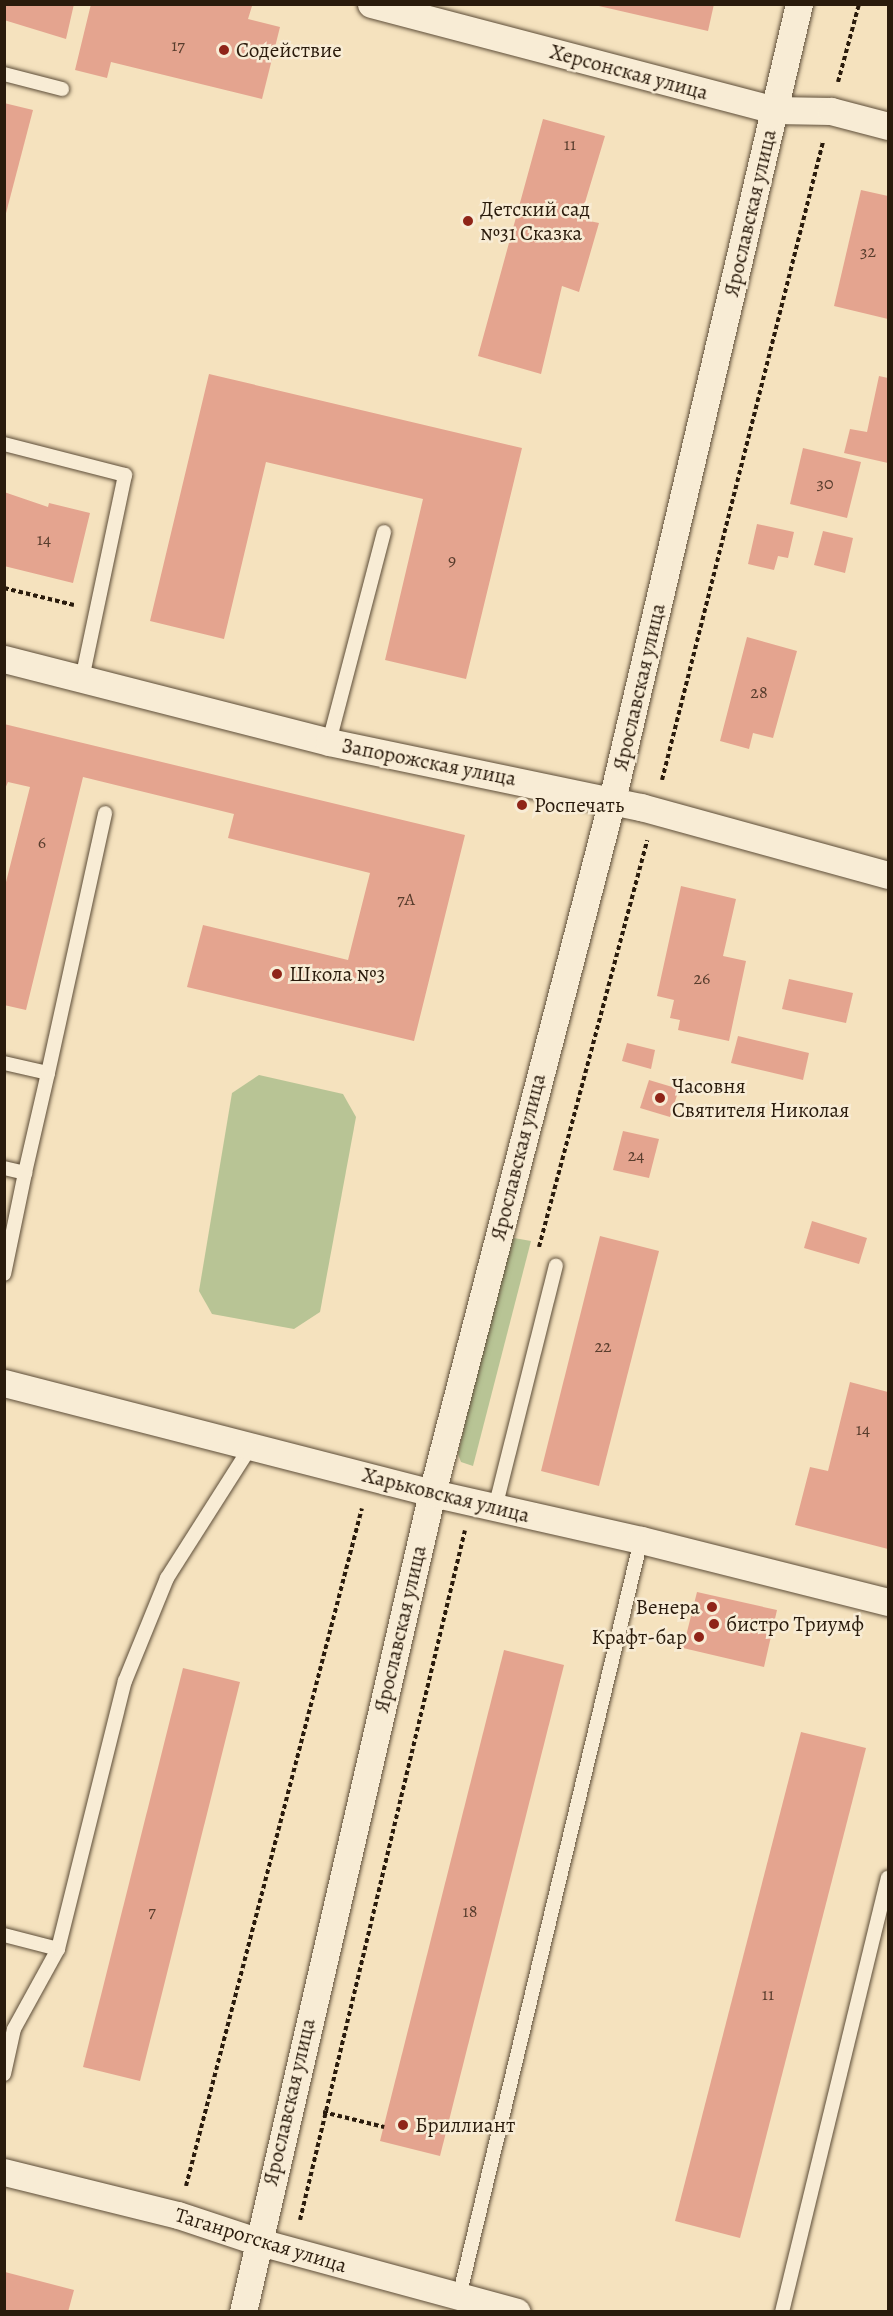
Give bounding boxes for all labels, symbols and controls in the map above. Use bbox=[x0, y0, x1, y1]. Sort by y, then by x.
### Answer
house number: 17 bbox=[171, 34, 185, 56]
place label: Содействие bbox=[236, 37, 342, 63]
street label: Херсонская улица bbox=[547, 39, 711, 105]
marker: Содействие bbox=[217, 43, 231, 57]
street label: Ярославская улица bbox=[719, 127, 781, 299]
house number: 11 bbox=[564, 133, 576, 155]
place label: Детский сад №31 Сказка bbox=[480, 196, 590, 246]
marker: Детский сад №31 Сказка bbox=[461, 214, 475, 228]
house number: 32 bbox=[860, 240, 876, 262]
house number: 30 bbox=[816, 472, 834, 494]
house number: 14 bbox=[37, 528, 51, 550]
house number: 9 bbox=[448, 549, 456, 571]
street label: Ярославская улица bbox=[608, 601, 670, 773]
house number: 28 bbox=[750, 681, 768, 703]
street label: Запорожская улица bbox=[340, 733, 518, 791]
place label: Роспечать bbox=[534, 792, 624, 818]
marker: Роспечать bbox=[515, 798, 529, 812]
house number: 6 bbox=[38, 831, 46, 853]
house number: 7А bbox=[397, 888, 415, 910]
place label: Школа №3 bbox=[289, 961, 385, 987]
marker: Школа №3 bbox=[270, 967, 284, 981]
house number: 26 bbox=[694, 967, 710, 989]
street label: Ярославская улица bbox=[485, 1071, 551, 1243]
place label: Часовня Святителя Николая bbox=[672, 1073, 849, 1123]
marker: Часовня Святителя Николая bbox=[653, 1091, 667, 1105]
house number: 24 bbox=[628, 1144, 644, 1166]
house number: 22 bbox=[594, 1335, 612, 1357]
house number: 14 bbox=[856, 1418, 870, 1440]
street label: Харьковская улица bbox=[360, 1462, 532, 1528]
street label: Ярославская улица bbox=[369, 1543, 431, 1715]
place label: Венера bbox=[636, 1594, 700, 1620]
marker: Венера bbox=[705, 1600, 719, 1614]
place label: бистро Триумф bbox=[726, 1611, 864, 1637]
marker: бистро Триумф bbox=[707, 1617, 721, 1631]
place label: Крафт-бар bbox=[591, 1624, 687, 1650]
marker: Крафт-бар bbox=[692, 1630, 706, 1644]
house number: 7 bbox=[148, 1900, 156, 1922]
house number: 18 bbox=[463, 1900, 477, 1922]
house number: 11 bbox=[762, 1983, 774, 2005]
street label: Ярославская улица bbox=[258, 2016, 320, 2188]
place label: Бриллиант bbox=[415, 2112, 515, 2138]
marker: Бриллиант bbox=[396, 2118, 410, 2132]
street label: Таганрогская улица bbox=[172, 2202, 350, 2278]

